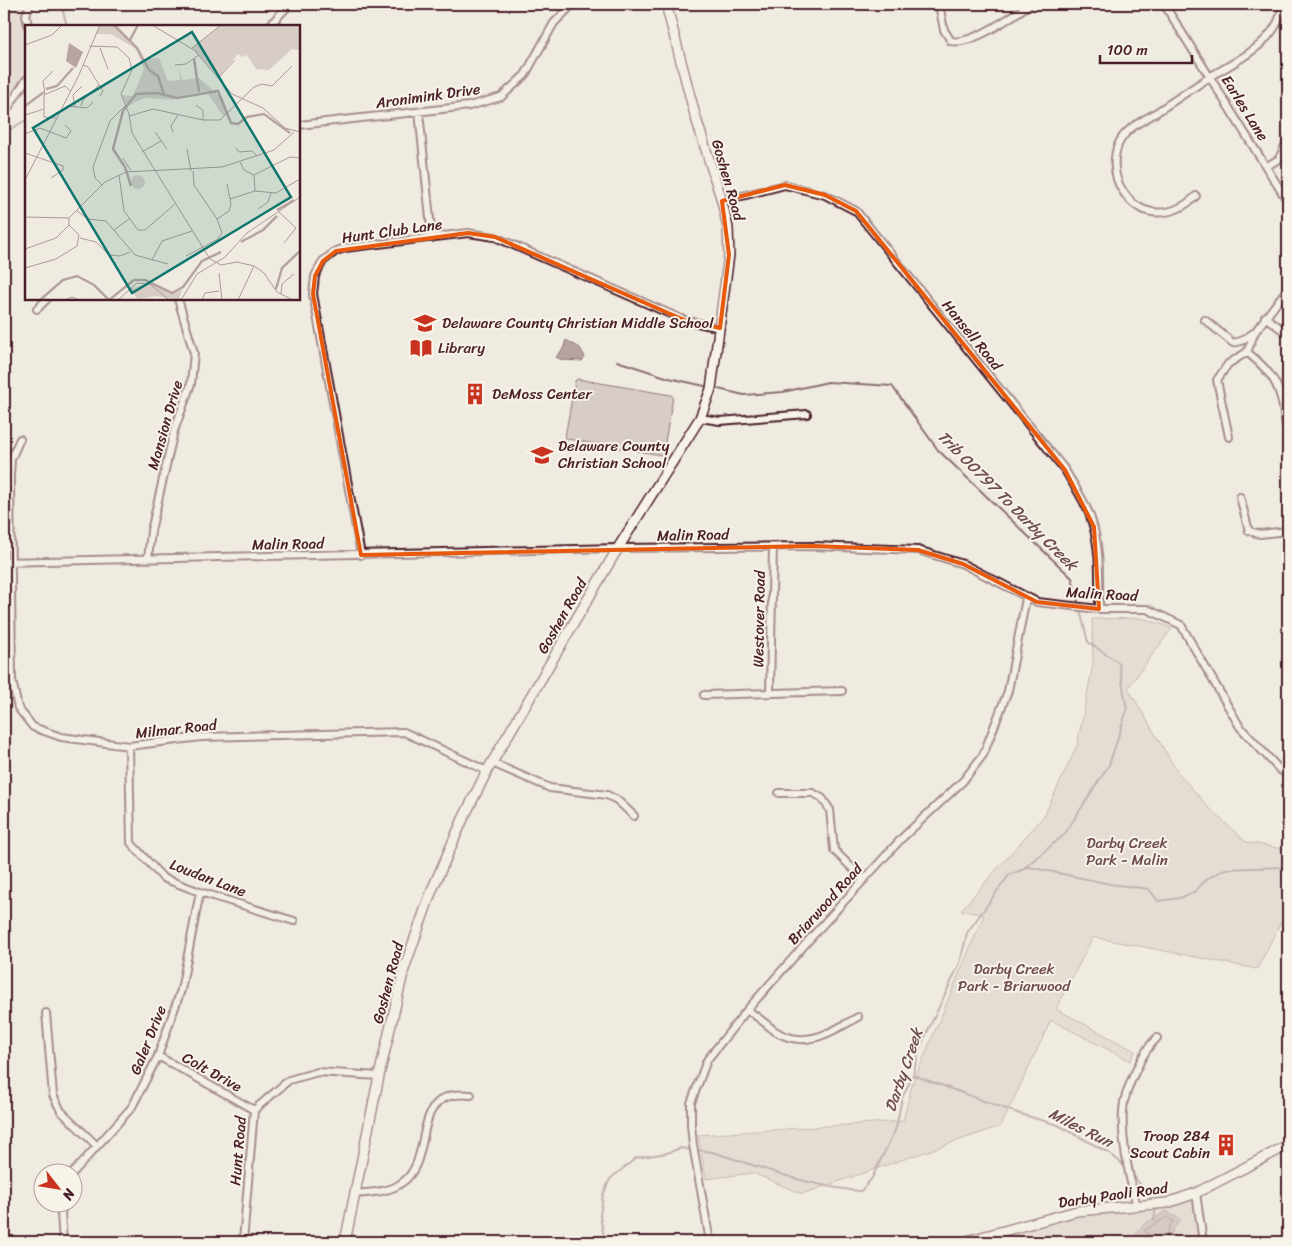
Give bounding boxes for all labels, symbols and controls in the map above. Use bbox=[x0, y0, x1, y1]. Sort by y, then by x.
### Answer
inset map bbox=[25, 25, 300, 300]
scale bar bbox=[1100, 32, 1192, 64]
text: 100 m bbox=[1107, 37, 1148, 63]
street label: Earles Lane bbox=[1214, 70, 1276, 147]
street label: Aronimink Drive bbox=[373, 76, 482, 116]
street label: Goshen Road bbox=[704, 136, 752, 225]
street label: Hunt Club Lane bbox=[340, 211, 444, 251]
street label: Hansell Road bbox=[935, 294, 1010, 377]
school or university icon: Delaware County Christian Middle School bbox=[412, 310, 438, 336]
place label: Delaware County Christian Middle School bbox=[442, 310, 714, 336]
library icon: Library bbox=[408, 335, 434, 361]
place label: Library bbox=[438, 335, 485, 361]
street label: Mansion Drive bbox=[140, 377, 190, 473]
building icon: DeMoss Center bbox=[462, 381, 488, 407]
place label: DeMoss Center bbox=[492, 381, 592, 407]
water label: Trib 00797 To Darby Creek bbox=[930, 423, 1087, 579]
place label: Delaware County Christian School bbox=[558, 433, 670, 476]
school or university icon: Delaware County Christian School bbox=[529, 442, 555, 468]
street label: Malin Road bbox=[657, 521, 730, 549]
street label: Malin Road bbox=[252, 530, 325, 558]
street label: Westover Road bbox=[745, 569, 773, 668]
street label: Goshen Road bbox=[530, 572, 595, 659]
street label: Malin Road bbox=[1065, 579, 1140, 609]
street label: Milmar Road bbox=[134, 712, 219, 746]
park label: Darby Creek Park - Malin bbox=[1086, 830, 1168, 873]
street label: Loudan Lane bbox=[166, 851, 250, 905]
street label: Briarwood Road bbox=[781, 856, 870, 951]
street label: Goshen Road bbox=[365, 938, 412, 1027]
park label: Darby Creek Park - Briarwood bbox=[958, 956, 1071, 999]
street label: Galer Drive bbox=[122, 1001, 174, 1079]
water label: Darby Creek bbox=[876, 1022, 932, 1116]
street label: Colt Drive bbox=[177, 1045, 247, 1099]
water label: Miles Run bbox=[1044, 1099, 1120, 1157]
street label: Hunt Road bbox=[222, 1114, 254, 1187]
place label: Troop 284 Scout Cabin bbox=[1130, 1123, 1210, 1166]
building icon: Troop 284 Scout Cabin bbox=[1213, 1132, 1239, 1158]
north arrow bbox=[32, 1164, 82, 1214]
street label: Darby Paoli Road bbox=[1057, 1174, 1171, 1216]
text: N bbox=[55, 1183, 82, 1205]

